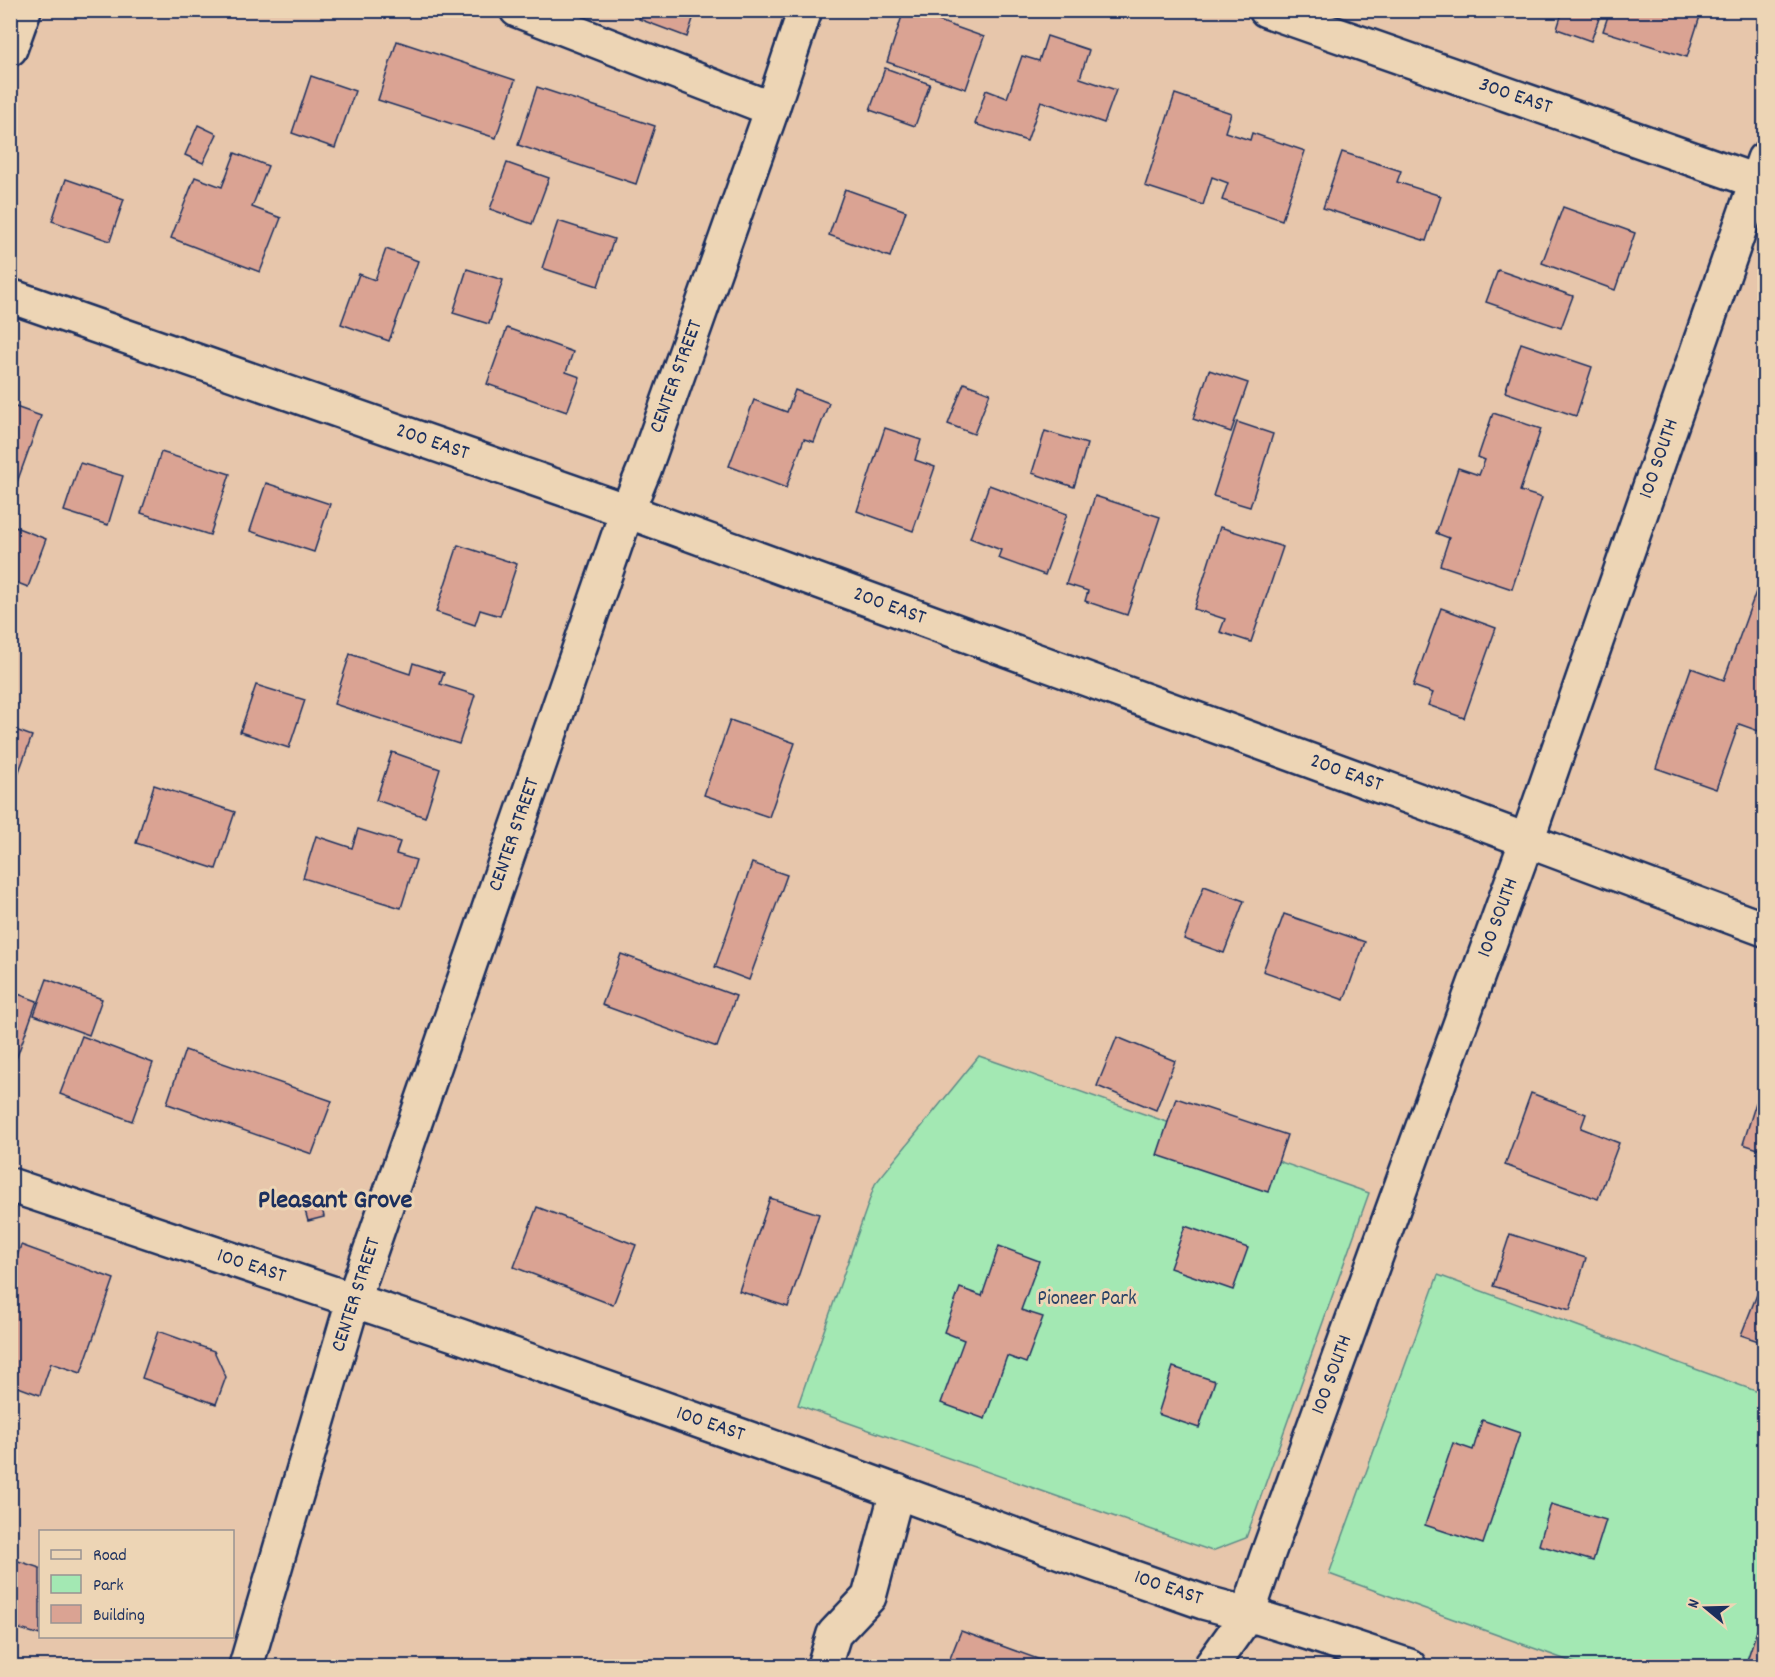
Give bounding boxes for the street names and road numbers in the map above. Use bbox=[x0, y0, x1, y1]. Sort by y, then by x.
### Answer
street label: 300 EAST bbox=[1474, 70, 1556, 124]
street label: CENTER STREET bbox=[643, 316, 712, 438]
street label: 100 SOUTH bbox=[1632, 415, 1688, 503]
street label: 200 EAST bbox=[391, 417, 473, 470]
street label: 200 EAST bbox=[848, 580, 930, 634]
street label: 200 EAST bbox=[1305, 747, 1387, 801]
street label: CENTER STREET bbox=[482, 773, 549, 896]
street label: 100 SOUTH bbox=[1471, 874, 1527, 962]
street label: CENTER STREET bbox=[324, 1233, 390, 1356]
street label: 100 EAST bbox=[213, 1242, 290, 1292]
street label: 100 SOUTH bbox=[1305, 1331, 1361, 1419]
street label: 100 EAST bbox=[672, 1399, 749, 1451]
street label: 100 EAST bbox=[1130, 1563, 1207, 1615]

